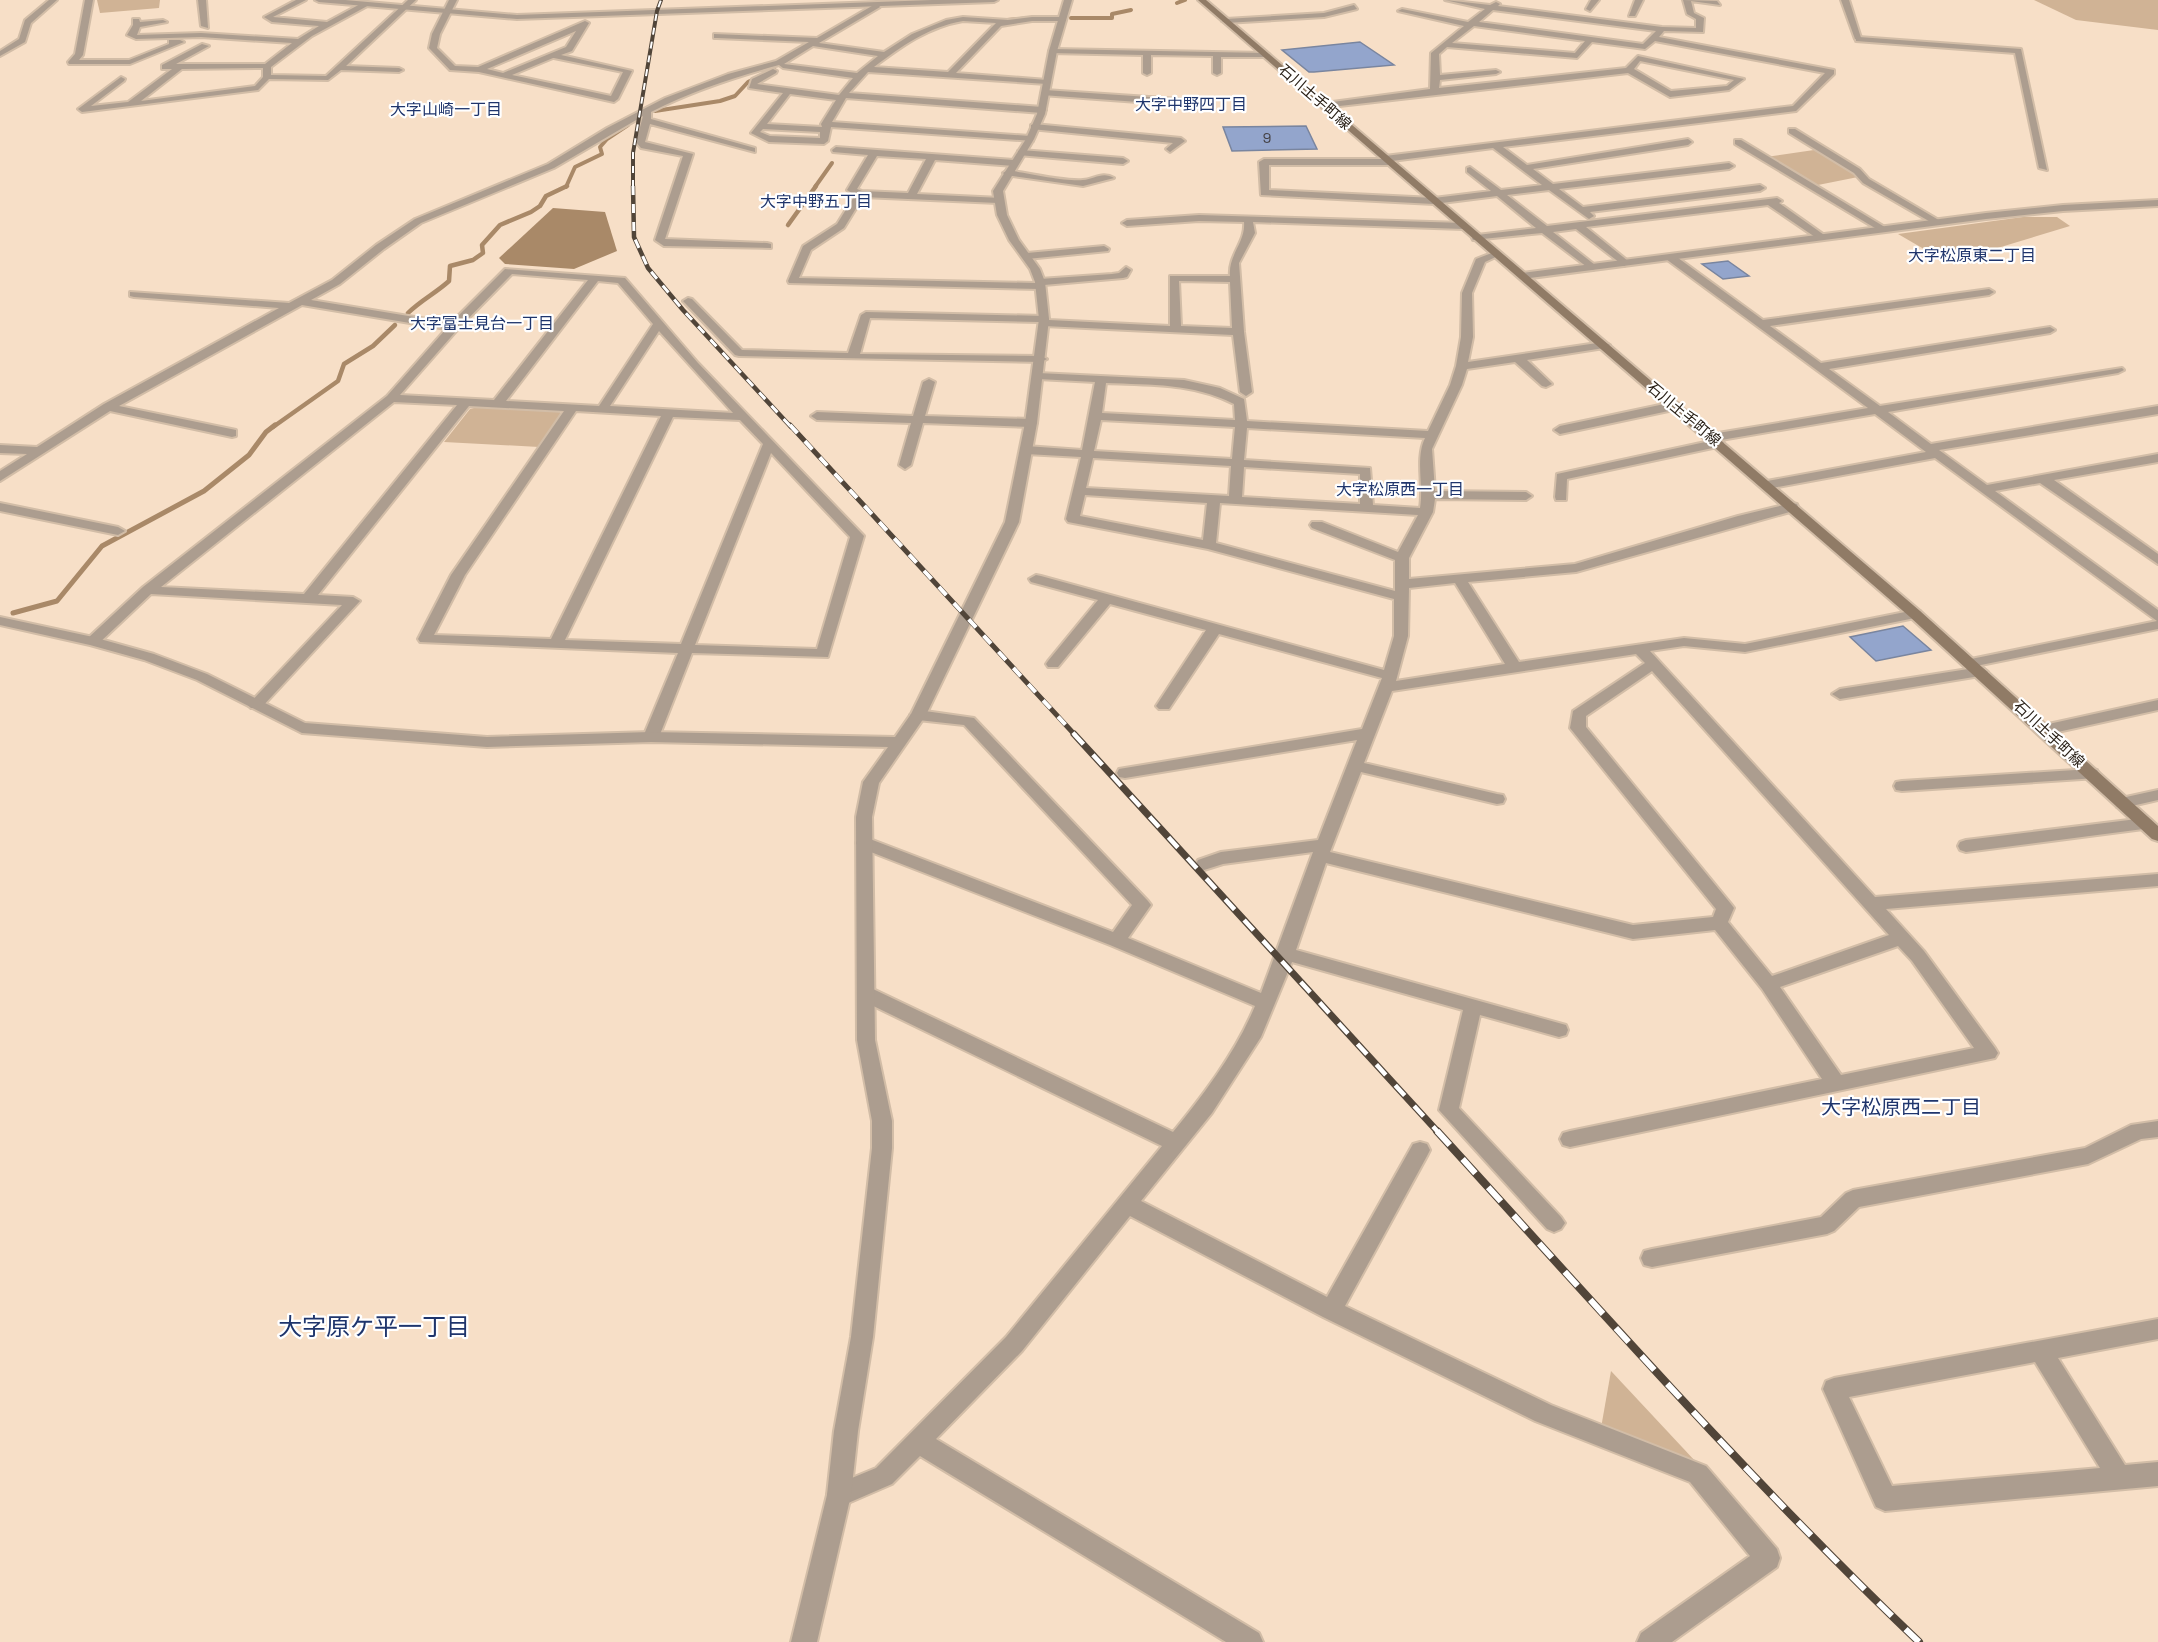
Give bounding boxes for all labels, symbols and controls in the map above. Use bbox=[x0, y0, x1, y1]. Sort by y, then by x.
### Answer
street label: 石川土手町線 bbox=[1275, 60, 1356, 133]
district label: 大字中野四丁目 bbox=[1135, 94, 1247, 115]
district label: 大字山崎一丁目 bbox=[390, 99, 502, 120]
house number: 9 bbox=[1263, 129, 1271, 147]
district label: 大字中野五丁目 bbox=[760, 191, 872, 212]
district label: 大字松原東二丁目 bbox=[1908, 245, 2036, 266]
district label: 大字富士見台一丁目 bbox=[410, 313, 554, 334]
street label: 石川土手町線 bbox=[1644, 377, 1725, 450]
district label: 大字松原西一丁目 bbox=[1336, 479, 1464, 500]
street label: 石川土手町線 bbox=[2010, 696, 2089, 771]
district label: 大字松原西二丁目 bbox=[1821, 1094, 1981, 1120]
district label: 大字原ケ平一丁目 bbox=[278, 1311, 470, 1342]

